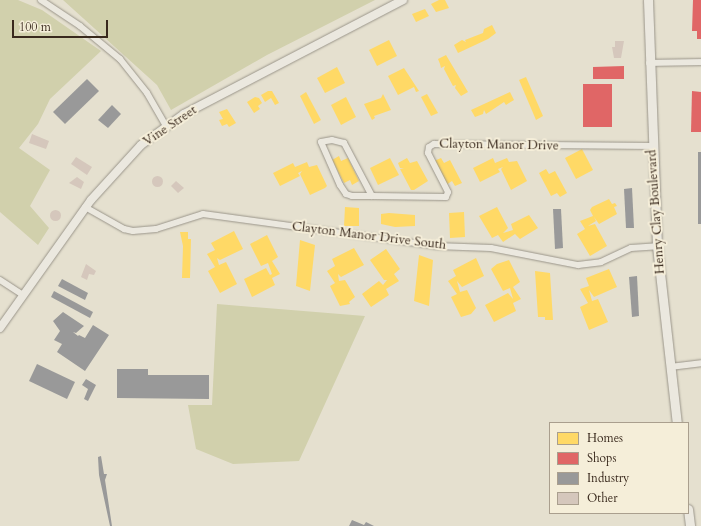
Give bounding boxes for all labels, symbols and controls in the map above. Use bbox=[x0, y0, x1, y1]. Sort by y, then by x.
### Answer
scale bar bbox=[14, 12, 110, 38]
text: 100 m bbox=[19, 19, 51, 35]
street label: Vine Street bbox=[140, 102, 200, 150]
street label: Clayton Manor Drive bbox=[439, 136, 559, 154]
street label: Henry Clay Boulevard bbox=[644, 149, 668, 275]
street label: Clayton Manor Drive South bbox=[291, 219, 447, 253]
legend bbox=[549, 422, 689, 514]
text: Homes bbox=[587, 430, 623, 446]
text: Shops bbox=[587, 450, 616, 466]
text: Industry bbox=[587, 470, 629, 486]
text: Other bbox=[587, 490, 618, 506]

